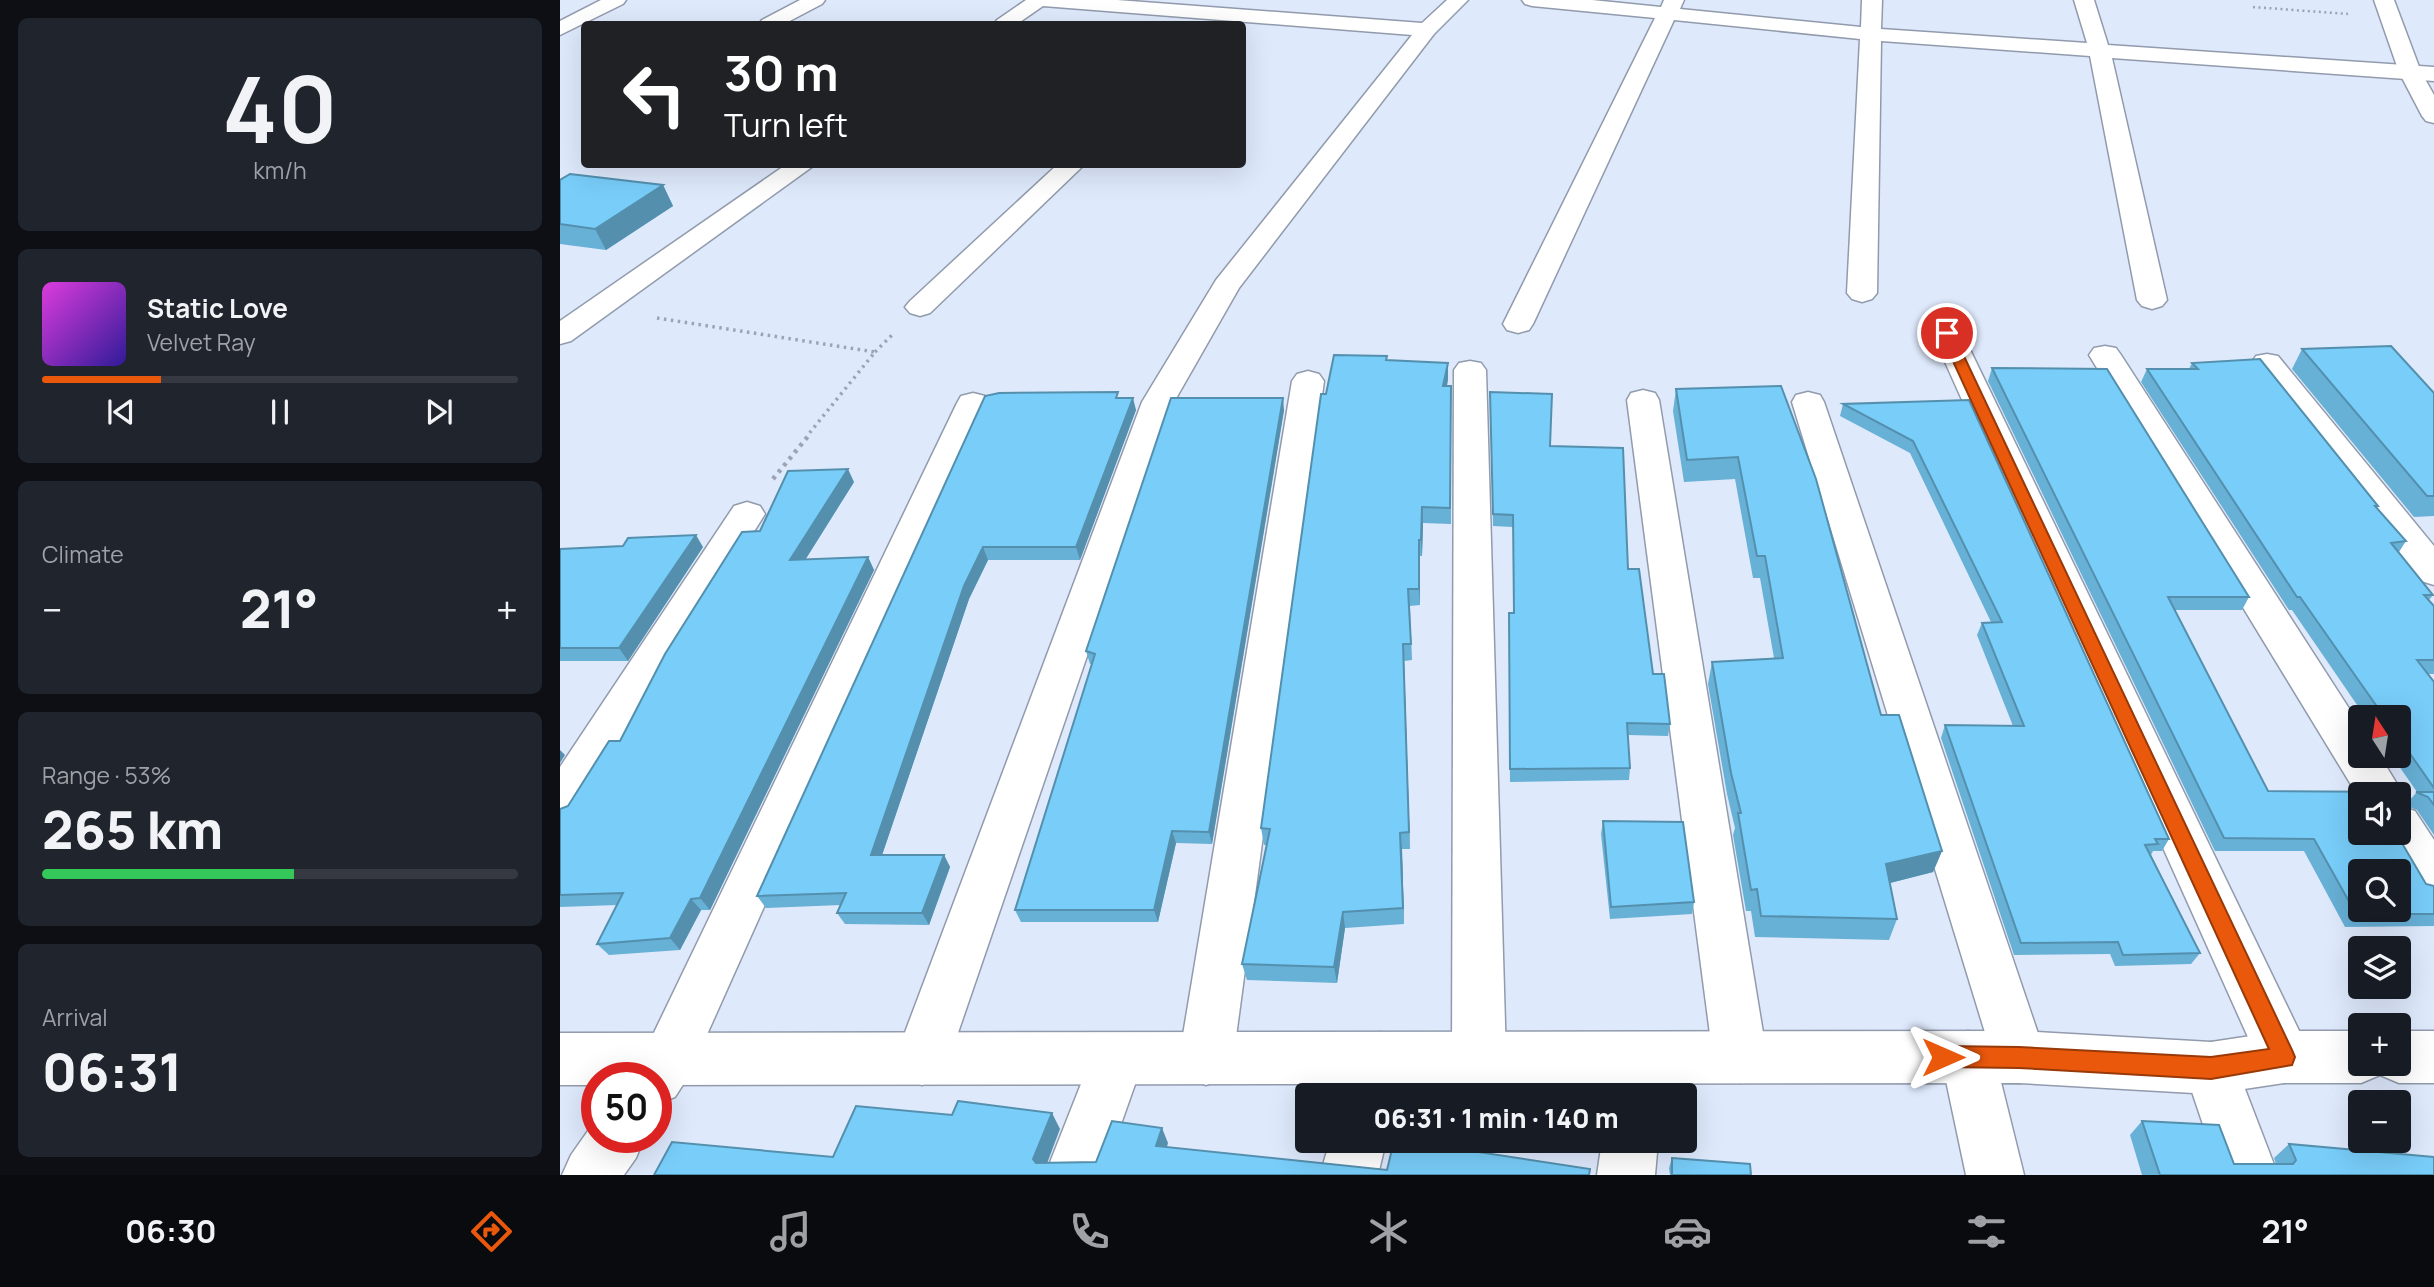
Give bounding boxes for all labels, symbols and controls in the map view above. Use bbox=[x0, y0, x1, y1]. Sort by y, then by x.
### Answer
text: 30 m bbox=[724, 39, 839, 106]
text: 40 bbox=[222, 46, 338, 170]
icon: left bbox=[609, 49, 700, 140]
text: Turn left bbox=[724, 103, 848, 147]
text: km/h bbox=[253, 154, 307, 186]
text: Static Love bbox=[147, 290, 288, 326]
pin bbox=[1917, 303, 1977, 363]
icon: arrive bbox=[1928, 314, 1966, 352]
text: Velvet Ray bbox=[147, 326, 256, 358]
icon: previous bbox=[102, 393, 140, 431]
icon: pause bbox=[261, 393, 299, 431]
icon: next bbox=[420, 393, 458, 431]
text: Climate bbox=[42, 538, 124, 570]
text: 21° bbox=[240, 573, 319, 644]
text: − bbox=[42, 583, 63, 635]
text: + bbox=[496, 583, 518, 635]
north arrow bbox=[2348, 705, 2412, 768]
map controls bbox=[2348, 705, 2411, 1153]
text: Range · 53% bbox=[42, 759, 171, 791]
button: sound bbox=[2348, 782, 2411, 845]
text: 265 km bbox=[42, 794, 223, 865]
button: search bbox=[2348, 859, 2411, 922]
button: layers bbox=[2348, 936, 2411, 999]
text: Arrival bbox=[42, 1001, 108, 1033]
button: + bbox=[2348, 1013, 2411, 1076]
position arrow bbox=[1906, 1020, 1980, 1094]
text: 06:31 bbox=[42, 1036, 182, 1107]
speed limit sign: 50 bbox=[581, 1062, 672, 1153]
button: − bbox=[2348, 1090, 2411, 1153]
text: 06:31 · 1 min · 140 m bbox=[1374, 1100, 1618, 1136]
icon: directions bbox=[467, 1207, 516, 1256]
icon: music bbox=[766, 1207, 815, 1256]
icon: phone bbox=[1065, 1207, 1114, 1256]
icon: climate bbox=[1364, 1207, 1413, 1256]
icon: car bbox=[1663, 1207, 1712, 1256]
icon: filters bbox=[1962, 1207, 2011, 1256]
text: 06:30 bbox=[125, 1209, 217, 1253]
text: 21° bbox=[2261, 1209, 2309, 1253]

